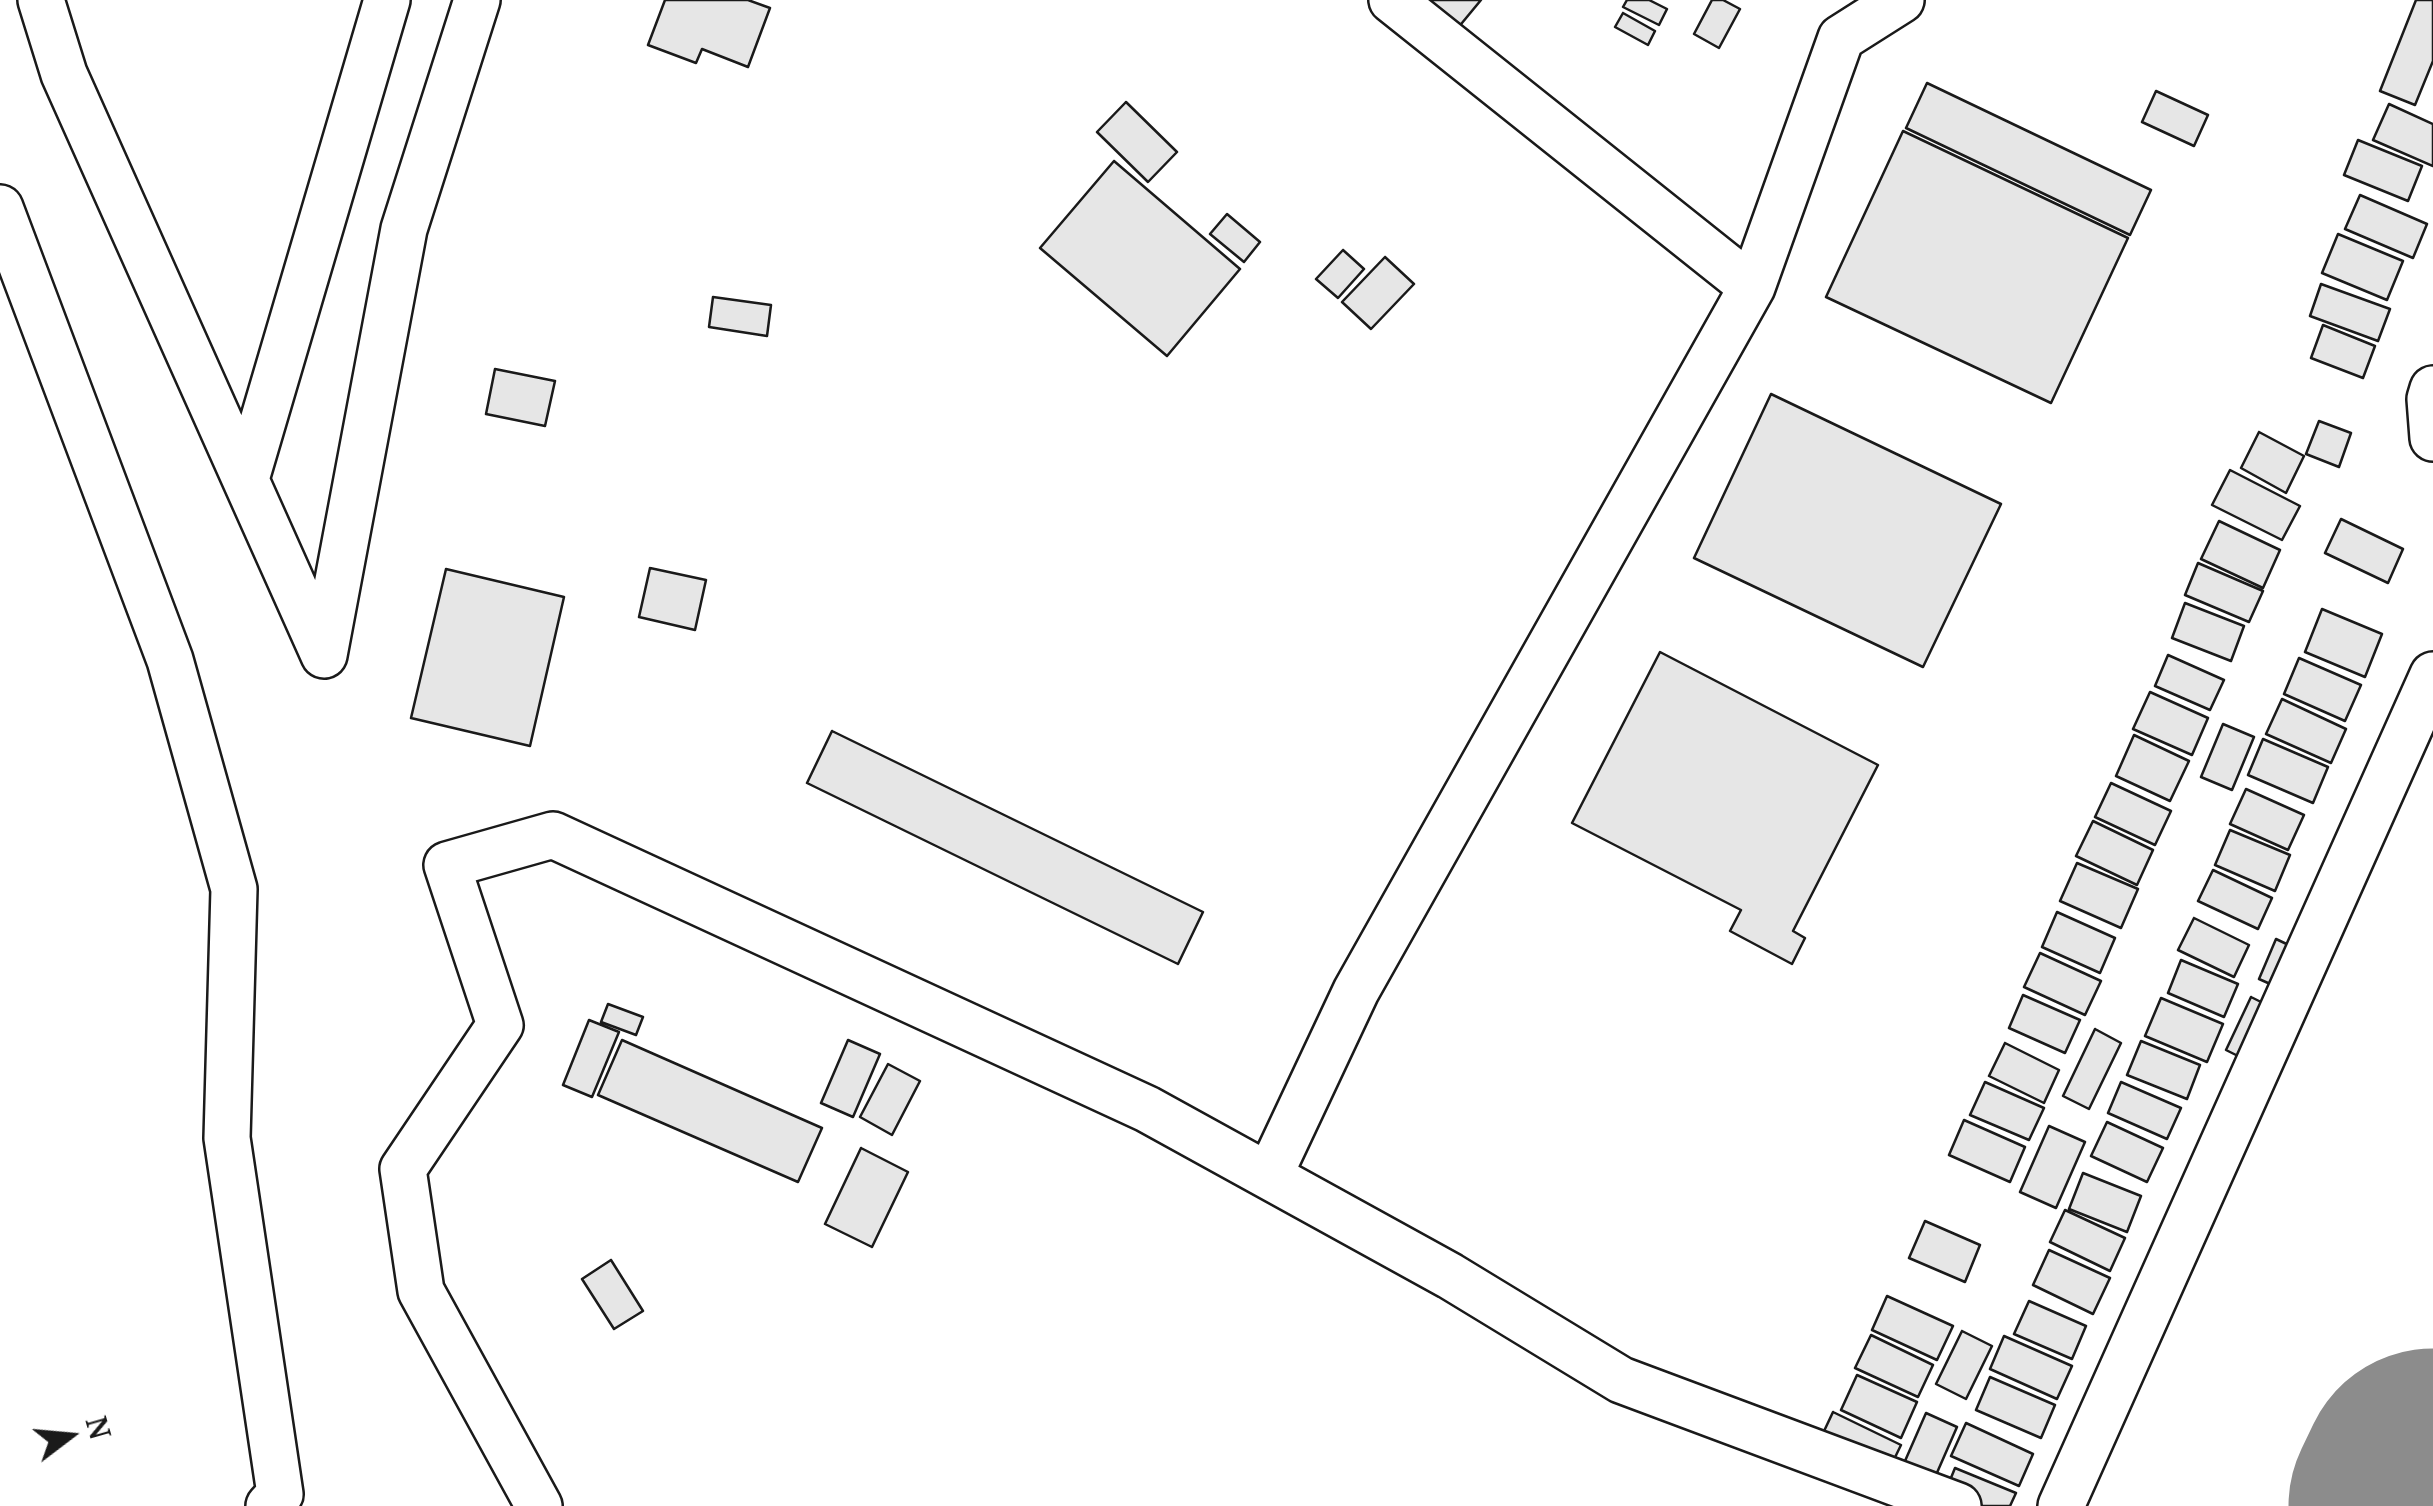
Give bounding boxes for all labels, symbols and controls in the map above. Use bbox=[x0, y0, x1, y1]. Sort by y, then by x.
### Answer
north arrow bbox=[20, 1386, 120, 1486]
text: N bbox=[78, 1412, 120, 1444]

